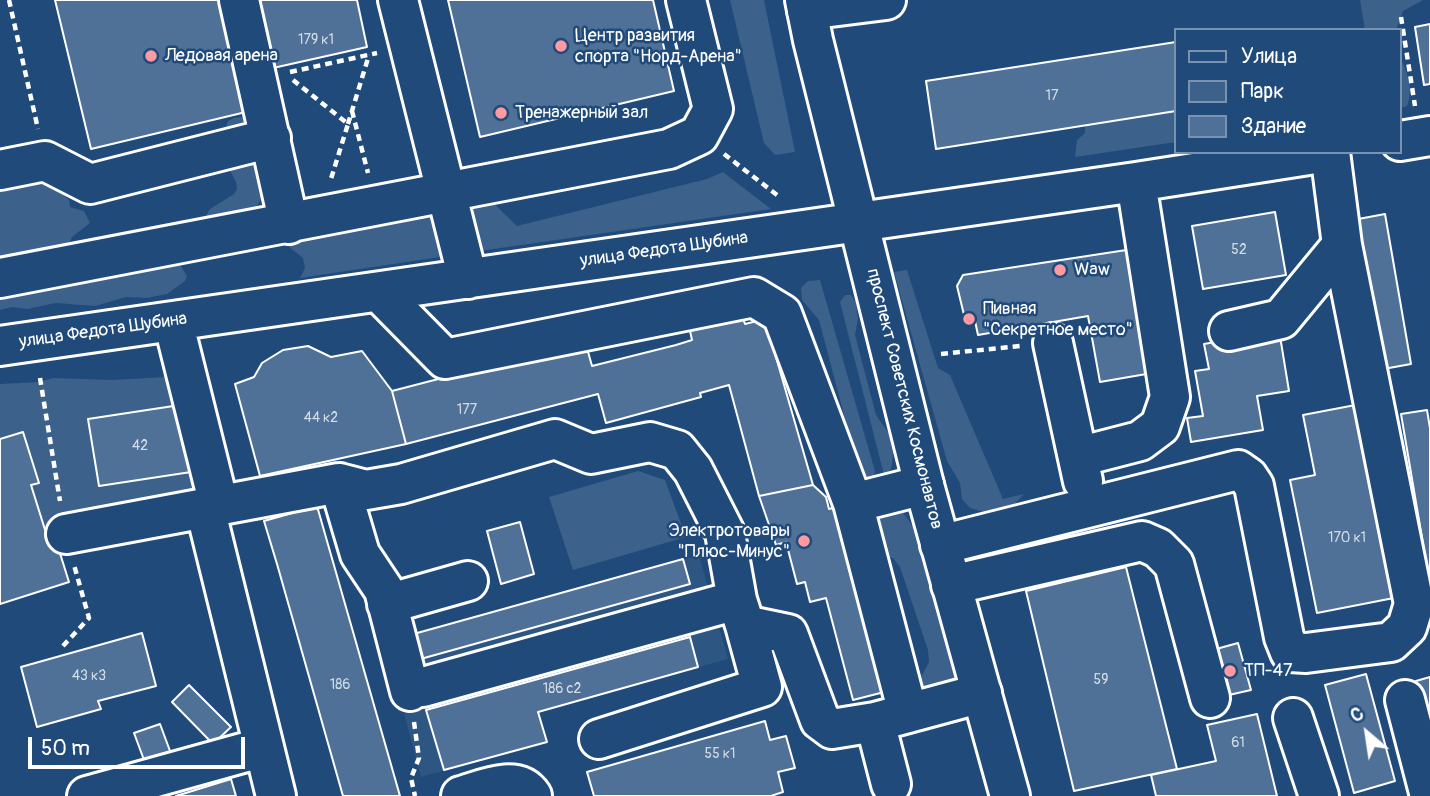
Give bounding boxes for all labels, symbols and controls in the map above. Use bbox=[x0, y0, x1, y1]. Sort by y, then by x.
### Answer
place label: Центр развития спорта "Норд-Арена" bbox=[575, 25, 742, 68]
legend bbox=[1174, 28, 1402, 154]
house number: 179 к1 bbox=[298, 32, 334, 48]
marker: Центр развития спорта "Норд-Арена" bbox=[553, 38, 569, 54]
text: Улица bbox=[1241, 43, 1297, 70]
place label: Ледовая арена bbox=[165, 45, 278, 67]
marker: Ледовая арена bbox=[143, 48, 159, 64]
text: Парк bbox=[1241, 78, 1284, 105]
house number: 17 bbox=[1046, 88, 1058, 104]
place label: Тренажерный зал bbox=[515, 102, 648, 124]
marker: Тренажерный зал bbox=[493, 105, 509, 121]
text: Здание bbox=[1241, 113, 1306, 140]
street label: улица Федота Шубина bbox=[579, 228, 749, 272]
house number: 52 bbox=[1231, 242, 1247, 258]
place label: Waw bbox=[1074, 259, 1110, 281]
marker: Waw bbox=[1052, 262, 1068, 278]
street label: проспект Советских Космонавтов bbox=[861, 266, 947, 532]
place label: Пивная "Секретное место" bbox=[983, 298, 1133, 340]
street label: улица Федота Шубина bbox=[18, 309, 188, 353]
marker: Пивная "Секретное место" bbox=[961, 311, 977, 327]
house number: 177 bbox=[457, 402, 477, 418]
house number: 44 к2 bbox=[304, 410, 338, 426]
house number: 42 bbox=[132, 438, 148, 454]
place label: Электротовары "Плюс-Минус" bbox=[668, 520, 790, 562]
house number: 170 к1 bbox=[1328, 530, 1366, 546]
marker: Электротовары "Плюс-Минус" bbox=[796, 533, 812, 549]
place label: ТП-47 bbox=[1244, 660, 1292, 682]
marker: ТП-47 bbox=[1222, 663, 1238, 679]
house number: 43 к3 bbox=[72, 668, 106, 684]
house number: 59 bbox=[1094, 672, 1108, 688]
house number: 186 bbox=[330, 677, 350, 693]
house number: 186 с2 bbox=[543, 681, 581, 697]
north arrow bbox=[1332, 698, 1402, 768]
text: С bbox=[1346, 701, 1368, 728]
scale bar bbox=[32, 722, 248, 766]
text: 50 m bbox=[41, 735, 90, 762]
house number: 61 bbox=[1231, 735, 1245, 751]
house number: 55 к1 bbox=[705, 746, 735, 762]

